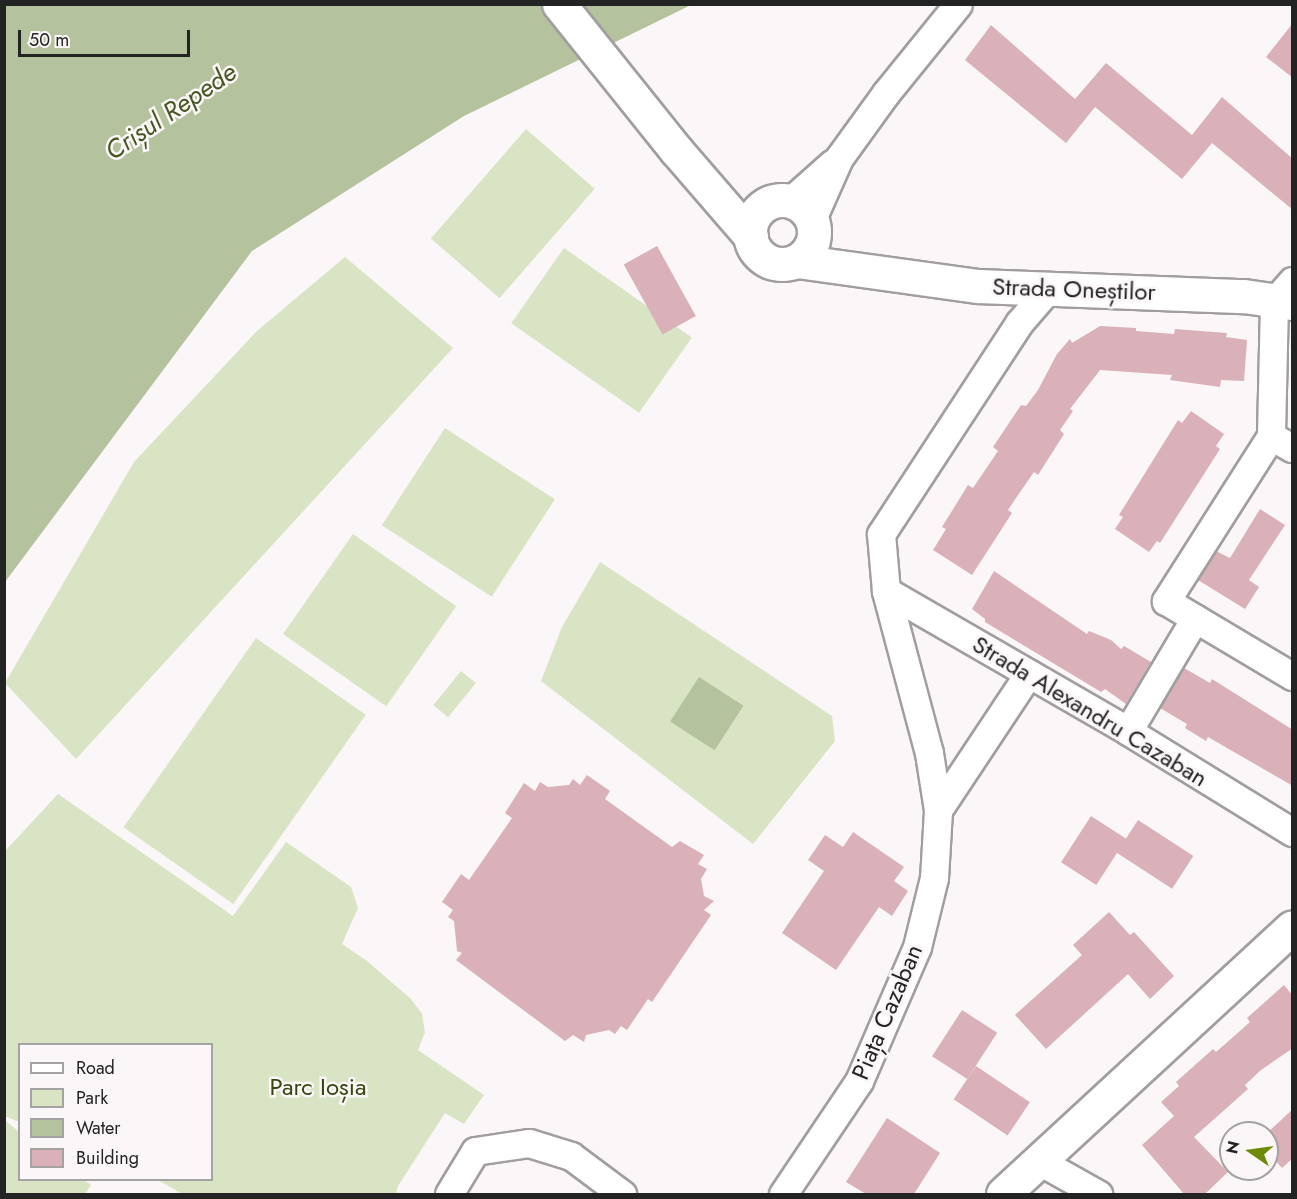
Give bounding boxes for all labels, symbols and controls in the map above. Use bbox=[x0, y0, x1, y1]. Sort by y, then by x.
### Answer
scale bar bbox=[21, 18, 194, 56]
text: 50 m bbox=[29, 27, 69, 53]
water label: Crișul Repede bbox=[100, 57, 242, 167]
street label: Strada Oneștilor bbox=[992, 272, 1156, 306]
street label: Strada Alexandru Cazaban bbox=[967, 629, 1213, 793]
street label: Piața Cazaban bbox=[846, 940, 928, 1084]
legend bbox=[18, 1043, 213, 1181]
text: Road bbox=[76, 1055, 115, 1081]
park label: Parc Ioșia bbox=[270, 1073, 366, 1101]
text: Park bbox=[76, 1085, 108, 1111]
text: Water bbox=[76, 1115, 120, 1141]
north arrow bbox=[1219, 1121, 1279, 1181]
text: N bbox=[1220, 1139, 1246, 1156]
text: Building bbox=[76, 1145, 139, 1171]

